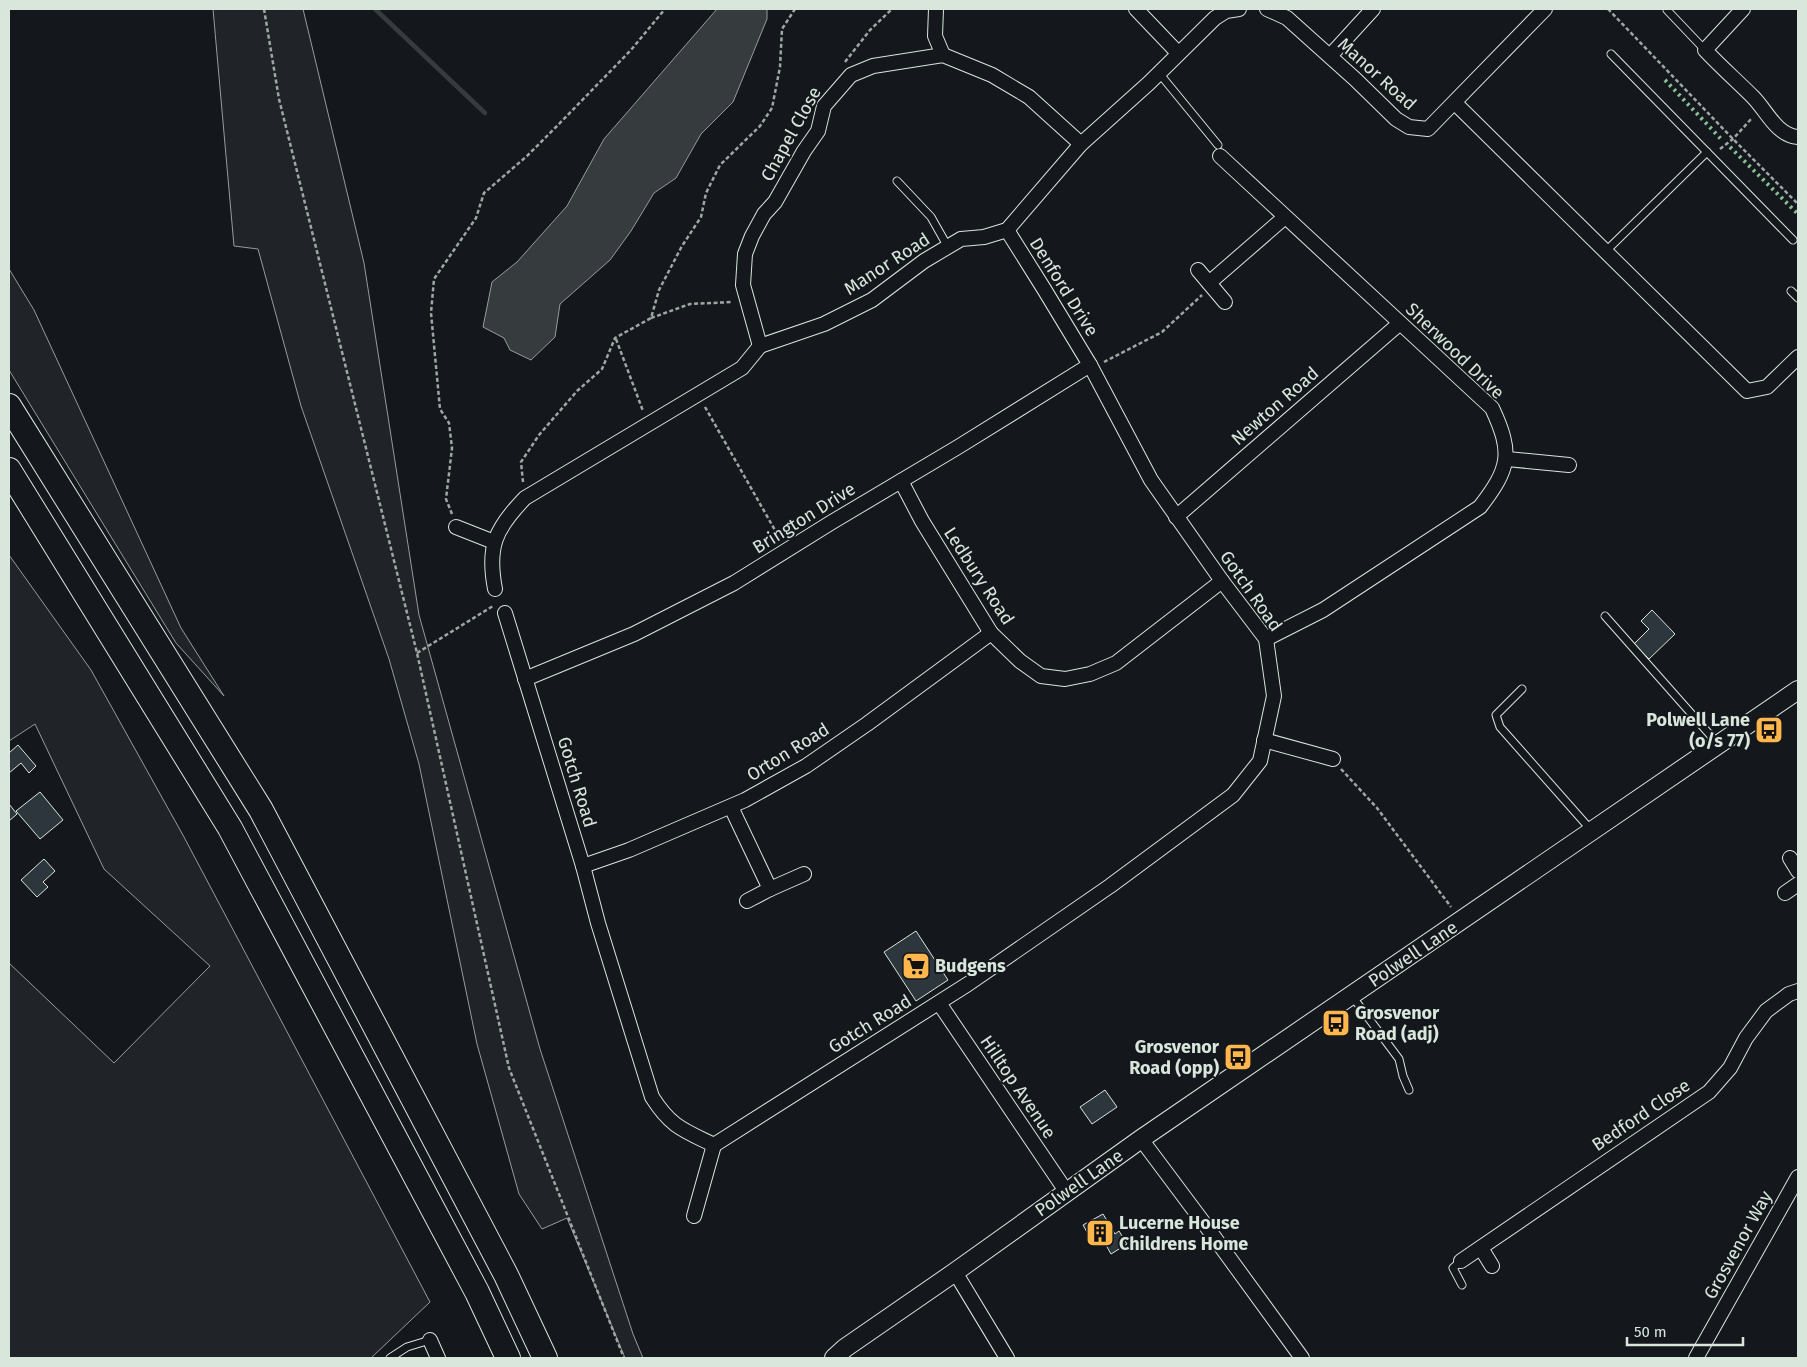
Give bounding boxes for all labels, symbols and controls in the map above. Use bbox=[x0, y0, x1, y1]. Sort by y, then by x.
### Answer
street label: Manor Road bbox=[1333, 33, 1421, 115]
street label: Chapel Close bbox=[756, 83, 826, 185]
street label: Manor Road bbox=[840, 228, 934, 300]
street label: Denford Drive bbox=[1025, 233, 1103, 341]
street label: Sherwood Drive bbox=[1401, 298, 1509, 404]
street label: Newton Road bbox=[1227, 362, 1323, 450]
street label: Brington Drive bbox=[748, 478, 860, 558]
street label: Ledbury Road bbox=[939, 523, 1019, 629]
street label: Gotch Road bbox=[1215, 546, 1287, 636]
place label: Polwell Lane (o/s 77) bbox=[1646, 709, 1750, 752]
bus stop icon: Polwell Lane (o/s 77) bbox=[1754, 715, 1784, 745]
street label: Orton Road bbox=[743, 718, 833, 786]
street label: Gotch Road bbox=[553, 734, 601, 830]
street label: Polwell Lane bbox=[1364, 916, 1462, 992]
supermarket icon: Budgens bbox=[901, 951, 931, 981]
place label: Budgens bbox=[935, 955, 1006, 977]
street label: Gotch Road bbox=[825, 990, 915, 1058]
place label: Grosvenor Road (adj) bbox=[1355, 1002, 1440, 1045]
bus stop icon: Grosvenor Road (adj) bbox=[1321, 1008, 1351, 1038]
street label: Hilltop Avenue bbox=[975, 1031, 1061, 1143]
place label: Grosvenor Road (opp) bbox=[1129, 1036, 1220, 1079]
bus stop icon: Grosvenor Road (opp) bbox=[1223, 1042, 1253, 1072]
street label: Bedford Close bbox=[1588, 1074, 1694, 1156]
street label: Polwell Lane bbox=[1031, 1145, 1127, 1221]
street label: Grosvenor Way bbox=[1699, 1187, 1777, 1303]
place label: Lucerne House Childrens Home bbox=[1119, 1212, 1248, 1255]
building icon: Lucerne House Childrens Home bbox=[1085, 1218, 1115, 1248]
scale bar bbox=[1627, 1314, 1743, 1346]
text: 50 m bbox=[1634, 1323, 1667, 1341]

